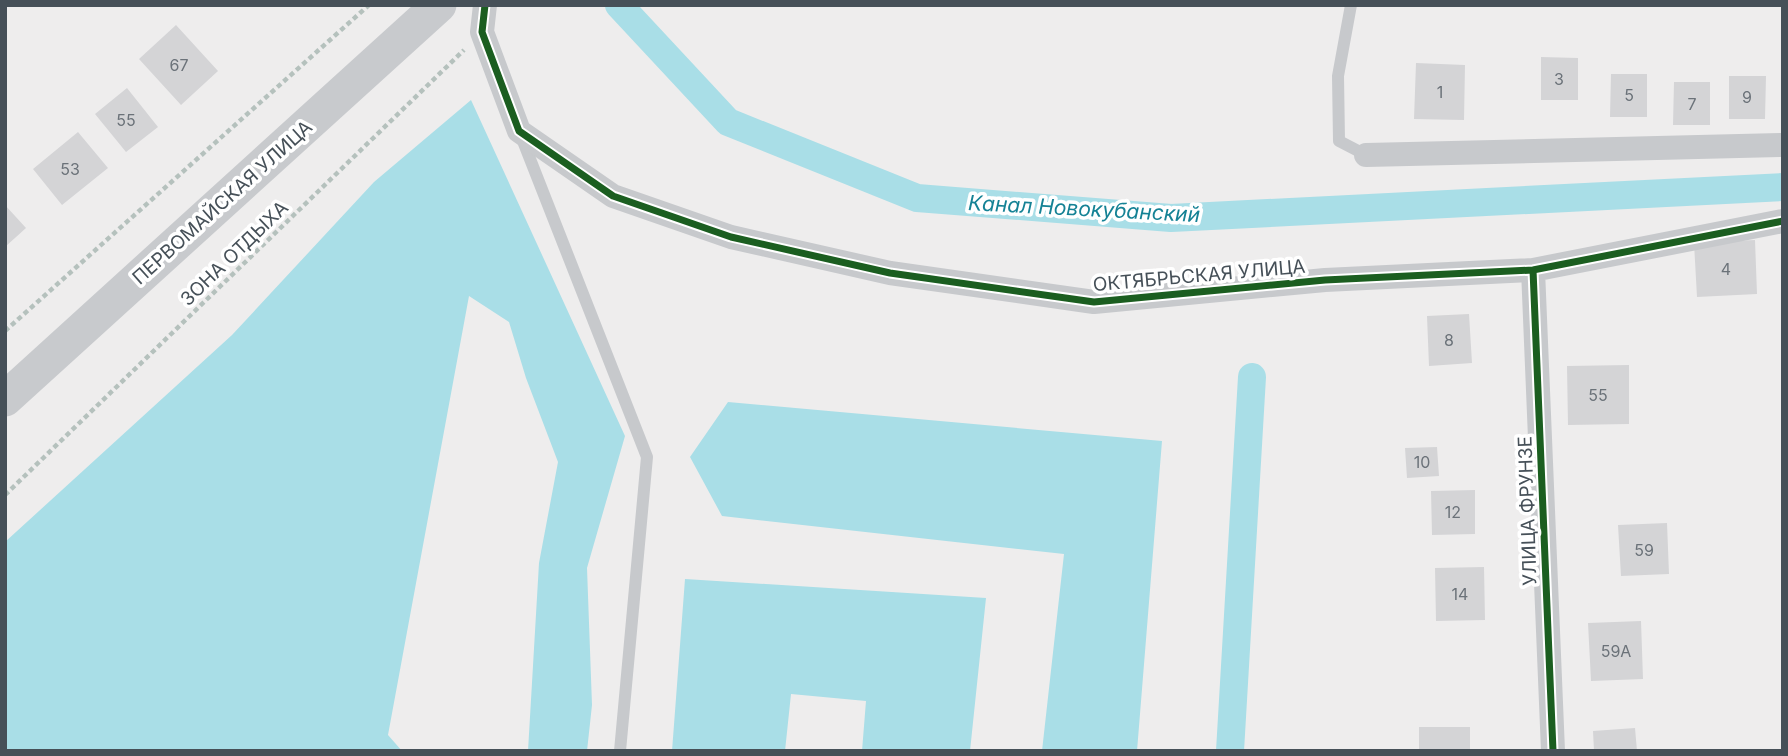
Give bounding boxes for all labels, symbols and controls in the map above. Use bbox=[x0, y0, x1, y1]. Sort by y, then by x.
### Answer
house number: 67 bbox=[170, 55, 188, 75]
house number: 3 bbox=[1554, 69, 1564, 89]
house number: 1 bbox=[1437, 82, 1443, 102]
house number: 5 bbox=[1624, 85, 1634, 105]
house number: 9 bbox=[1742, 87, 1752, 107]
house number: 7 bbox=[1687, 94, 1697, 114]
house number: 55 bbox=[116, 110, 136, 130]
street label: ПЕРВОМАЙСКАЯ УЛИЦА bbox=[127, 115, 317, 289]
house number: 53 bbox=[60, 159, 80, 179]
water label: Канал Новокубанский bbox=[967, 190, 1201, 227]
street label: ЗОНА ОТДЫХА bbox=[176, 196, 293, 311]
street label: ОКТЯБРЬСКАЯ УЛИЦА bbox=[1092, 255, 1306, 296]
house number: 4 bbox=[1721, 259, 1731, 279]
house number: 8 bbox=[1444, 330, 1454, 350]
house number: 55 bbox=[1588, 385, 1608, 405]
street label: УЛИЦА ФРУНЗЕ bbox=[1513, 436, 1542, 586]
house number: 10 bbox=[1414, 452, 1430, 472]
house number: 12 bbox=[1445, 502, 1461, 522]
house number: 59 bbox=[1634, 540, 1654, 560]
house number: 14 bbox=[1452, 584, 1468, 604]
house number: 59А bbox=[1601, 641, 1631, 661]

